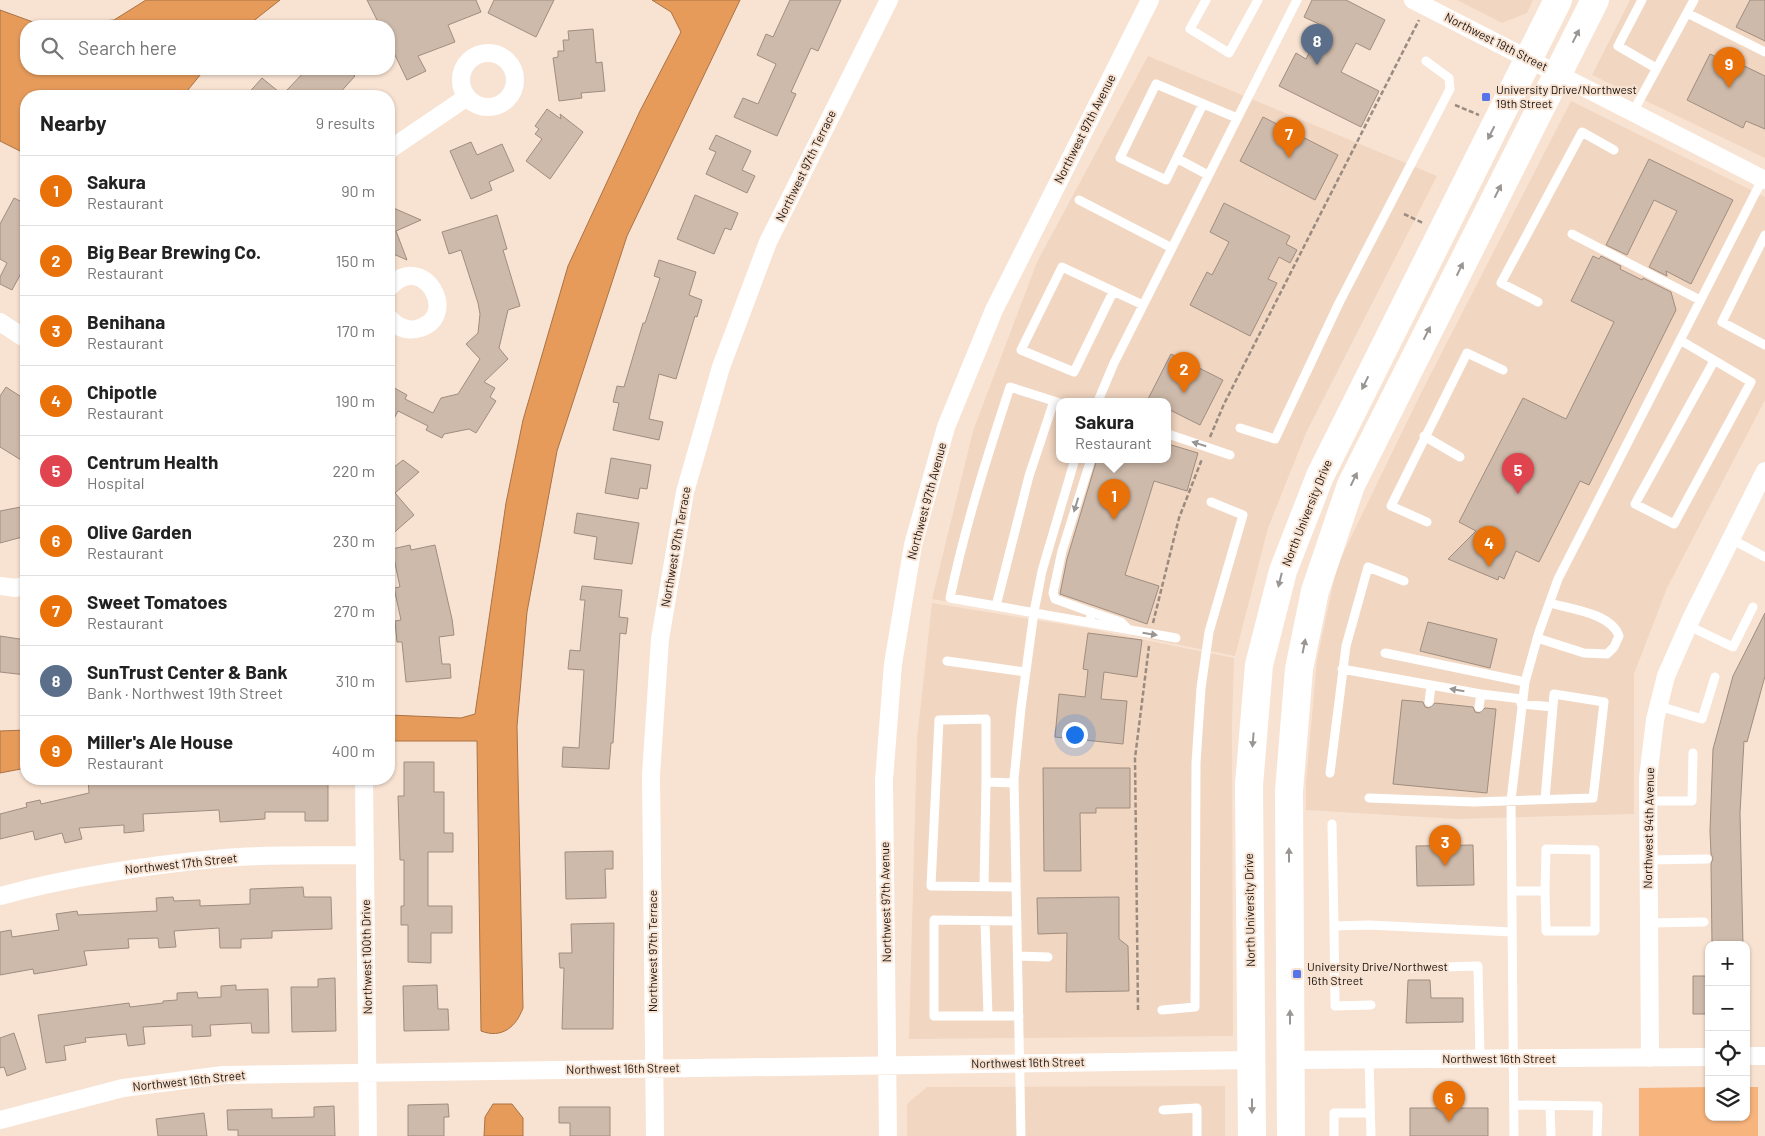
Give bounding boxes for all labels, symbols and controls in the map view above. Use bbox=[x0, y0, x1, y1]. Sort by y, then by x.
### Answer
street label: Northwest 19th Street bbox=[1443, 9, 1550, 73]
search box bbox=[20, 20, 395, 75]
pin: 8 bbox=[1301, 24, 1333, 65]
one-way arrow bbox=[1572, 29, 1580, 44]
icon: search bbox=[38, 34, 66, 62]
text: Search here bbox=[78, 36, 177, 59]
pin: 9 bbox=[1713, 47, 1745, 88]
street label: Northwest 97th Avenue bbox=[1051, 72, 1118, 185]
place label: University Drive/Northwest 19th Street bbox=[1496, 82, 1637, 110]
marker: University Drive/Northwest 19th Street bbox=[1480, 91, 1492, 103]
street label: Northwest 97th Terrace bbox=[772, 108, 838, 224]
text: Nearby bbox=[40, 110, 106, 135]
text: 9 results bbox=[316, 113, 375, 132]
pin: 7 bbox=[1273, 117, 1305, 158]
one-way arrow bbox=[1487, 126, 1495, 140]
text: Sakura bbox=[87, 170, 146, 193]
text: 1 bbox=[53, 181, 59, 200]
text: 90 m bbox=[341, 181, 375, 200]
one-way arrow bbox=[1494, 184, 1502, 198]
text: Restaurant bbox=[87, 193, 164, 212]
text: Big Bear Brewing Co. bbox=[87, 240, 261, 263]
text: 2 bbox=[52, 251, 60, 270]
text: 150 m bbox=[336, 251, 375, 270]
one-way arrow bbox=[1456, 262, 1464, 276]
text: Restaurant bbox=[87, 263, 164, 282]
text: Benihana bbox=[87, 310, 165, 333]
text: 3 bbox=[52, 321, 60, 340]
text: 170 m bbox=[336, 321, 375, 340]
one-way arrow bbox=[1423, 326, 1431, 341]
text: Restaurant bbox=[87, 333, 164, 352]
pin: 2 bbox=[1168, 352, 1200, 393]
one-way arrow bbox=[1361, 376, 1369, 390]
text: Chipotle bbox=[87, 380, 157, 403]
text: 4 bbox=[51, 391, 61, 410]
text: 190 m bbox=[336, 391, 375, 410]
popup bbox=[1056, 398, 1171, 463]
text: Restaurant bbox=[87, 403, 164, 422]
text: Sakura bbox=[1075, 410, 1134, 433]
text: Restaurant bbox=[1075, 433, 1152, 452]
one-way arrow bbox=[1191, 439, 1206, 447]
street label: Northwest 97th Avenue bbox=[904, 441, 948, 561]
text: Centrum Health bbox=[87, 450, 218, 473]
pin: 5 bbox=[1502, 453, 1534, 494]
street label: North University Drive bbox=[1278, 457, 1334, 568]
text: 5 bbox=[52, 461, 60, 480]
text: 220 m bbox=[332, 461, 375, 480]
one-way arrow bbox=[1351, 472, 1359, 486]
text: Hospital bbox=[87, 473, 144, 492]
pin: 1 bbox=[1098, 479, 1130, 520]
street label: Northwest 97th Terrace bbox=[658, 485, 693, 608]
one-way arrow bbox=[1072, 498, 1080, 513]
text: Olive Garden bbox=[87, 520, 192, 543]
pin: 4 bbox=[1473, 526, 1505, 567]
text: 6 bbox=[52, 531, 60, 550]
text: 230 m bbox=[333, 531, 375, 550]
text: Restaurant bbox=[87, 543, 164, 562]
one-way arrow bbox=[1276, 573, 1284, 588]
text: Sweet Tomatoes bbox=[87, 590, 227, 613]
text: 7 bbox=[52, 601, 60, 620]
text: 270 m bbox=[333, 601, 375, 620]
text: Restaurant bbox=[87, 613, 164, 632]
one-way arrow bbox=[1142, 631, 1158, 639]
one-way arrow bbox=[1300, 638, 1308, 654]
text: SunTrust Center & Bank bbox=[87, 660, 288, 683]
text: 8 bbox=[52, 671, 60, 690]
text: 310 m bbox=[336, 671, 375, 690]
text: Bank · Northwest 19th Street bbox=[87, 683, 283, 702]
one-way arrow bbox=[1448, 686, 1464, 694]
your location bbox=[1062, 722, 1088, 748]
text: Miller's Ale House bbox=[87, 730, 233, 753]
one-way arrow bbox=[1249, 732, 1257, 748]
text: 9 bbox=[52, 741, 60, 760]
text: 400 m bbox=[332, 741, 375, 760]
text: Restaurant bbox=[87, 753, 164, 772]
street label: Northwest 94th Avenue bbox=[1640, 767, 1656, 889]
pin: 3 bbox=[1429, 825, 1461, 866]
street label: Northwest 97th Avenue bbox=[877, 842, 893, 962]
one-way arrow bbox=[1285, 847, 1293, 863]
street label: Northwest 17th Street bbox=[124, 850, 238, 876]
street label: North University Drive bbox=[1241, 853, 1257, 967]
street label: Northwest 97th Terrace bbox=[645, 890, 659, 1012]
street label: Northwest 100th Drive bbox=[358, 899, 374, 1015]
map controls bbox=[1705, 941, 1750, 1121]
button: + bbox=[1705, 941, 1750, 986]
place label: University Drive/Northwest 16th Street bbox=[1307, 959, 1448, 987]
marker: University Drive/Northwest 16th Street bbox=[1291, 968, 1303, 980]
button: − bbox=[1705, 986, 1750, 1031]
one-way arrow bbox=[1286, 1009, 1294, 1025]
button: locate bbox=[1705, 1031, 1750, 1076]
street label: Northwest 16th Street bbox=[1442, 1051, 1556, 1065]
street label: Northwest 16th Street bbox=[971, 1054, 1085, 1070]
street label: Northwest 16th Street bbox=[566, 1060, 680, 1076]
street label: Northwest 16th Street bbox=[132, 1067, 246, 1093]
button: layers bbox=[1705, 1076, 1750, 1121]
pin: 6 bbox=[1433, 1081, 1465, 1122]
one-way arrow bbox=[1248, 1099, 1256, 1115]

